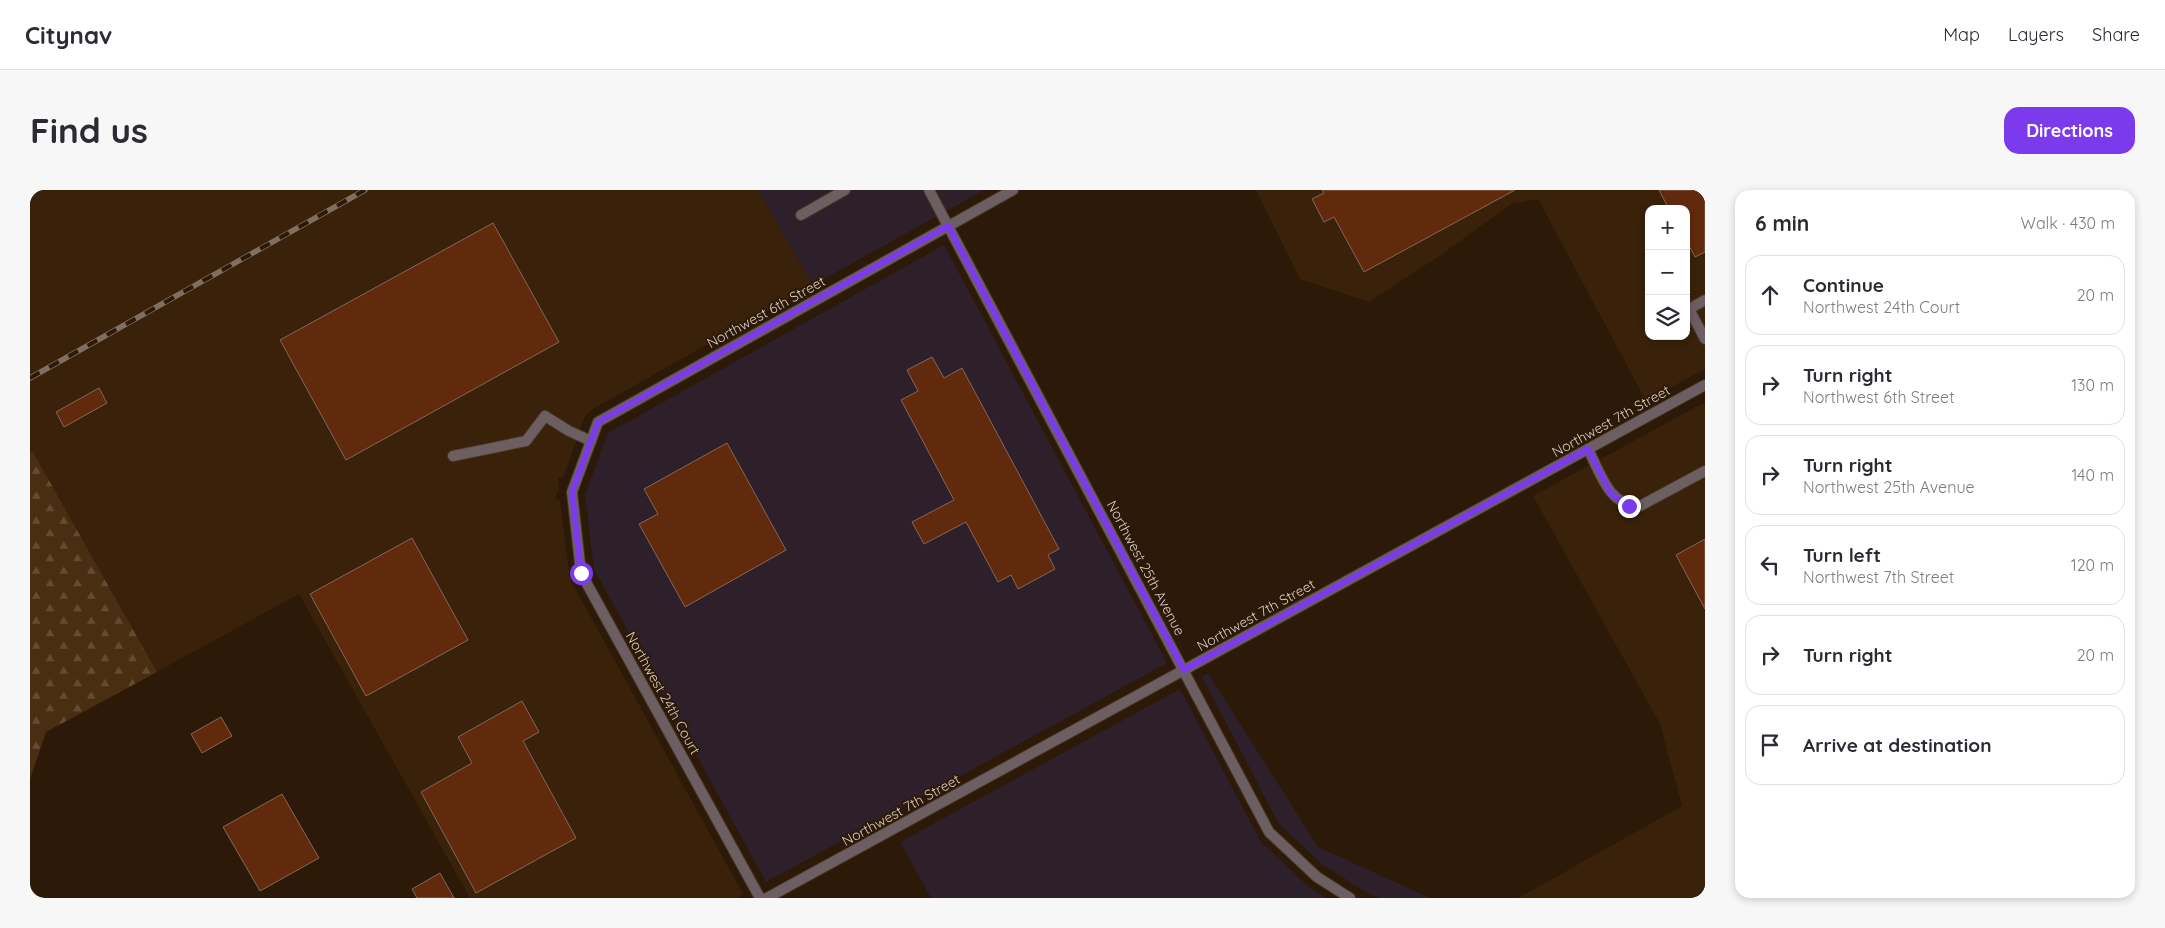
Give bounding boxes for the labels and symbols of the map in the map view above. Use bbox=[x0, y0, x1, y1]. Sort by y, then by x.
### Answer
street label: Northwest 6th Street bbox=[704, 272, 829, 352]
street label: Northwest 7th Street bbox=[1549, 381, 1673, 461]
route end bbox=[1618, 495, 1641, 518]
street label: Northwest 25th Avenue bbox=[1103, 498, 1189, 639]
route start bbox=[570, 562, 593, 585]
street label: Northwest 7th Street bbox=[1194, 575, 1318, 655]
street label: Northwest 24th Court bbox=[622, 629, 704, 758]
street label: Northwest 7th Street bbox=[839, 770, 963, 850]

